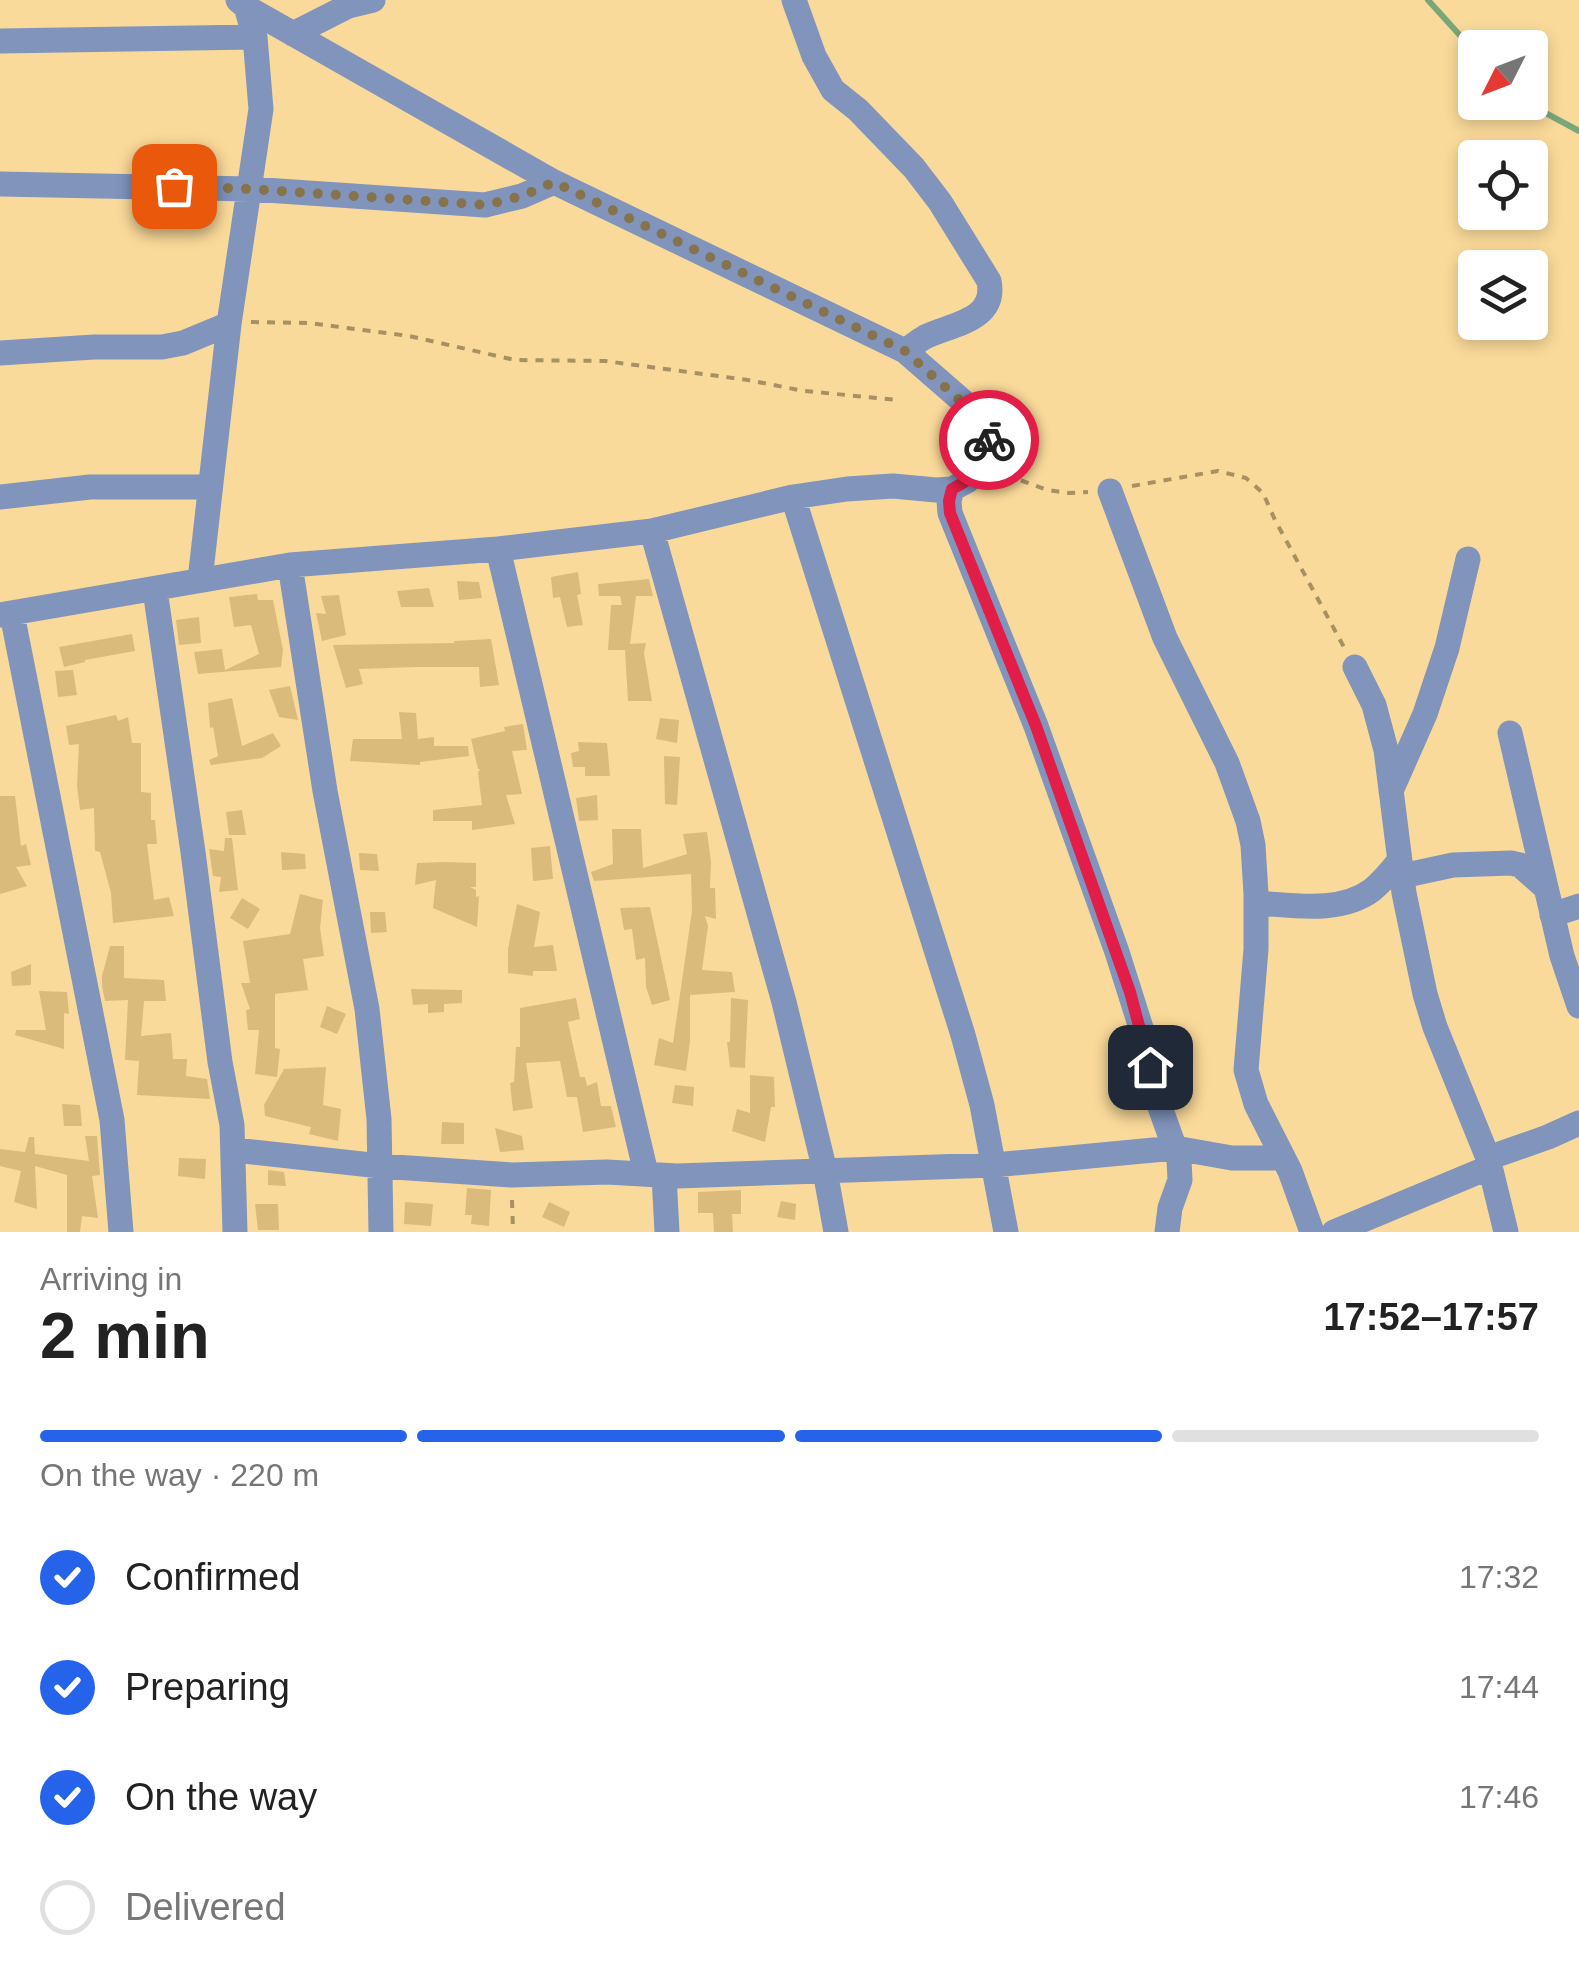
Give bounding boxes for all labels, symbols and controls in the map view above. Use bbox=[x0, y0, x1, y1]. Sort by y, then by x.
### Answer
north arrow bbox=[1458, 30, 1548, 120]
map controls bbox=[1458, 30, 1548, 340]
button: locate bbox=[1458, 140, 1548, 230]
pin bbox=[132, 144, 217, 229]
icon: bag bbox=[147, 159, 202, 214]
button: layers bbox=[1458, 250, 1548, 340]
courier bbox=[939, 390, 1039, 490]
icon: bike bbox=[962, 413, 1017, 468]
pin bbox=[1108, 1025, 1193, 1110]
icon: home bbox=[1123, 1040, 1178, 1095]
text: Arriving in bbox=[40, 1261, 182, 1297]
text: 17:52–17:57 bbox=[1323, 1296, 1539, 1338]
text: 2 min bbox=[40, 1299, 210, 1372]
text: On the way · 220 m bbox=[40, 1457, 319, 1493]
icon: check bbox=[40, 1550, 95, 1605]
text: Confirmed bbox=[125, 1556, 300, 1598]
text: 17:32 bbox=[1459, 1559, 1539, 1595]
icon: check bbox=[40, 1660, 95, 1715]
text: Preparing bbox=[125, 1666, 290, 1708]
text: 17:44 bbox=[1459, 1669, 1539, 1705]
icon: check bbox=[40, 1770, 95, 1825]
text: On the way bbox=[125, 1776, 317, 1818]
text: 17:46 bbox=[1459, 1779, 1539, 1815]
text: Delivered bbox=[125, 1886, 286, 1928]

